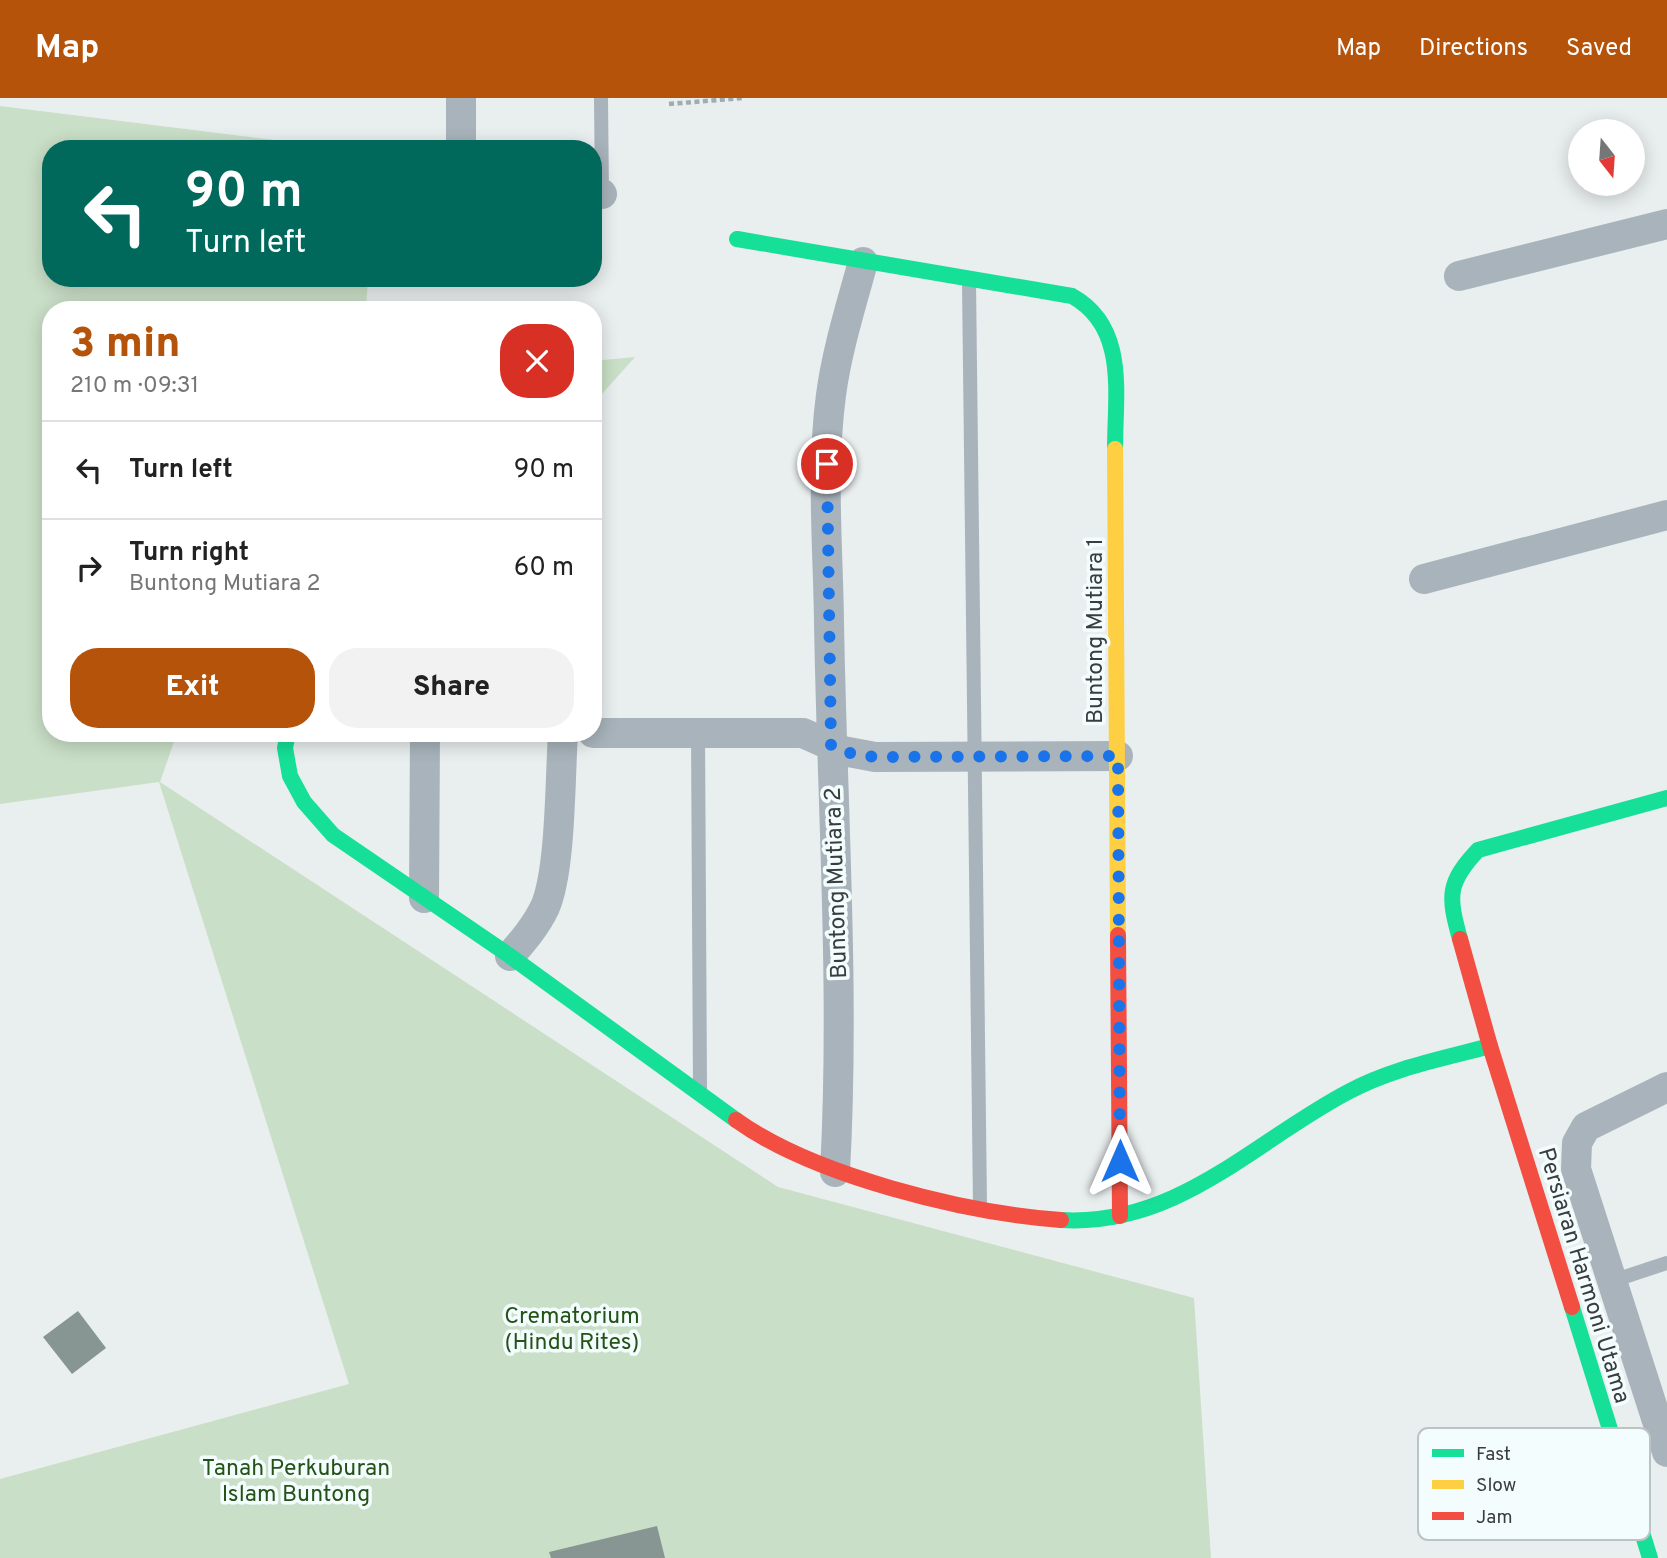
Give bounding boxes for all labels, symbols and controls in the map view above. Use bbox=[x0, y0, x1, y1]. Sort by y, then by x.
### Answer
text: Map bbox=[35, 28, 99, 70]
text: Map bbox=[1336, 34, 1381, 64]
text: Directions bbox=[1419, 34, 1528, 64]
text: Saved bbox=[1566, 34, 1632, 64]
north arrow bbox=[1568, 119, 1645, 196]
map controls bbox=[1568, 119, 1645, 196]
text: 90 m bbox=[185, 163, 303, 225]
icon: left bbox=[70, 168, 161, 259]
text: Turn left bbox=[185, 224, 306, 264]
text: 3 min bbox=[70, 319, 181, 372]
button: close bbox=[500, 324, 574, 398]
text: 210 m · 09:31 bbox=[70, 372, 199, 401]
pin bbox=[797, 434, 857, 494]
icon: arrive bbox=[808, 445, 846, 483]
icon: left bbox=[70, 451, 108, 489]
text: Turn left bbox=[129, 454, 233, 487]
text: 90 m bbox=[514, 454, 574, 487]
text: Turn right bbox=[129, 537, 249, 570]
street label: Buntong Mutiara 1 bbox=[1082, 538, 1111, 724]
icon: right bbox=[70, 549, 108, 587]
text: 60 m bbox=[514, 552, 574, 585]
text: Buntong Mutiara 2 bbox=[129, 570, 321, 599]
button: Exit bbox=[70, 648, 315, 728]
button: Share bbox=[329, 648, 574, 728]
street label: Buntong Mutiara 2 bbox=[820, 787, 855, 979]
position arrow bbox=[1083, 1124, 1157, 1198]
street label: Persiaran Harmoni Utama bbox=[1530, 1144, 1635, 1407]
park label: Crematorium (Hindu Rites) bbox=[504, 1303, 640, 1358]
legend bbox=[1418, 1428, 1650, 1540]
text: Fast bbox=[1476, 1443, 1511, 1467]
park label: Tanah Perkuburan Islam Buntong bbox=[202, 1455, 390, 1510]
text: Slow bbox=[1476, 1474, 1516, 1498]
text: Jam bbox=[1476, 1506, 1513, 1530]

